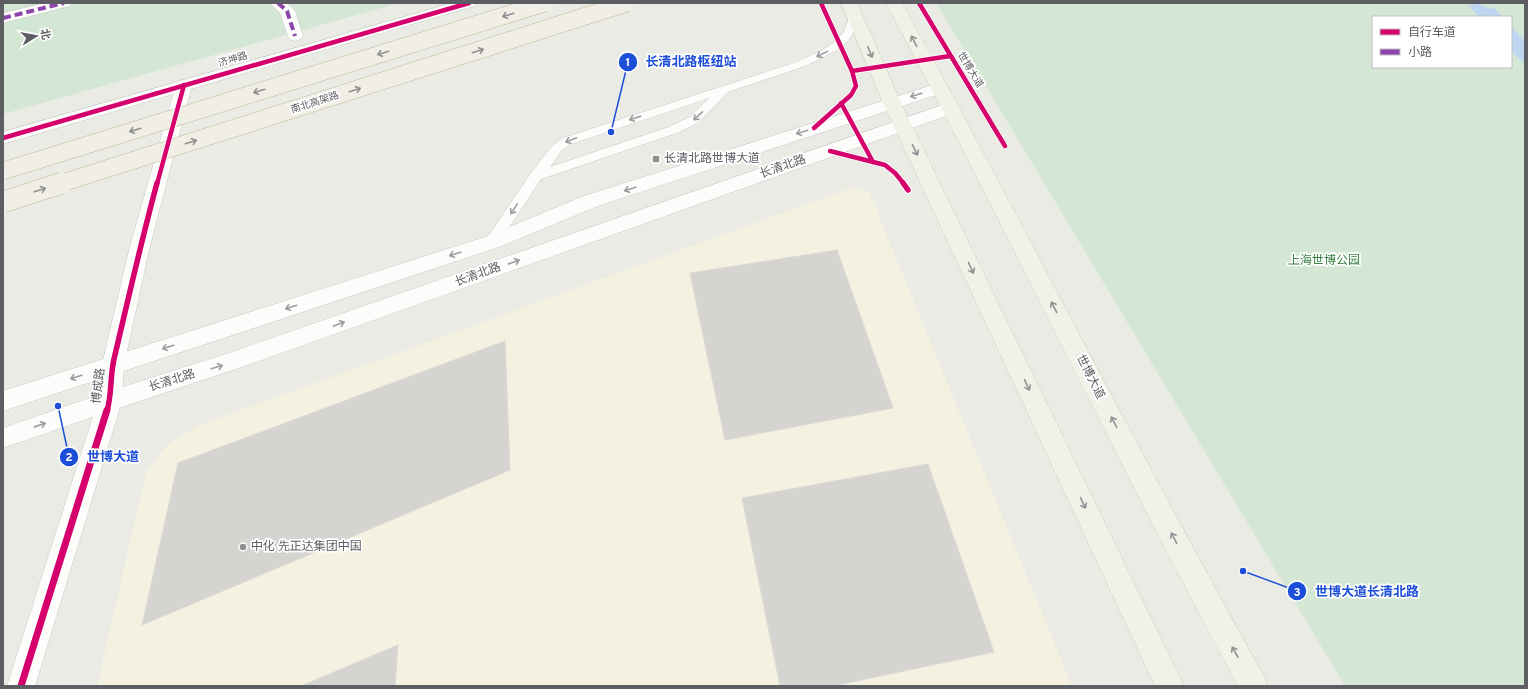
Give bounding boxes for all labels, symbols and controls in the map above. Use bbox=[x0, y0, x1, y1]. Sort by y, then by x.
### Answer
one-way arrow bbox=[502, 11, 514, 19]
north arrow bbox=[16, 16, 56, 56]
legend bbox=[1372, 16, 1512, 68]
text: 自行车道 bbox=[1408, 25, 1456, 41]
text: 北 bbox=[37, 28, 53, 41]
one-way arrow bbox=[910, 35, 917, 47]
one-way arrow bbox=[867, 45, 874, 57]
text: 小路 bbox=[1408, 45, 1432, 61]
one-way arrow bbox=[472, 46, 484, 54]
callout: 长清北路枢纽站 bbox=[618, 49, 745, 74]
street label: 济坤路 bbox=[217, 50, 249, 70]
one-way arrow bbox=[377, 50, 390, 57]
street label: 世博大道 bbox=[954, 50, 986, 90]
one-way arrow bbox=[816, 51, 828, 58]
text: 长清北路枢纽站 bbox=[645, 54, 737, 71]
text: 1 bbox=[626, 55, 630, 71]
one-way arrow bbox=[348, 86, 361, 93]
one-way arrow bbox=[253, 88, 266, 95]
street label: 南北高架路 bbox=[289, 89, 341, 117]
one-way arrow bbox=[910, 92, 922, 100]
one-way arrow bbox=[693, 111, 703, 121]
one-way arrow bbox=[629, 114, 641, 122]
one-way arrow bbox=[129, 127, 142, 134]
one-way arrow bbox=[796, 129, 808, 137]
one-way arrow bbox=[566, 136, 578, 144]
one-way arrow bbox=[184, 138, 196, 146]
one-way arrow bbox=[912, 144, 919, 156]
place label: 长清北路世博大道 bbox=[664, 151, 760, 167]
street label: 长清北路 bbox=[758, 152, 808, 182]
marker: 长清北路世博大道 bbox=[651, 154, 661, 164]
one-way arrow bbox=[34, 186, 46, 194]
one-way arrow bbox=[623, 186, 636, 193]
one-way arrow bbox=[510, 203, 518, 214]
one-way arrow bbox=[449, 251, 462, 258]
park label: 上海世博公园 bbox=[1288, 253, 1360, 269]
one-way arrow bbox=[508, 258, 521, 265]
street label: 长清北路 bbox=[453, 259, 503, 291]
one-way arrow bbox=[968, 261, 975, 273]
one-way arrow bbox=[1050, 301, 1057, 313]
one-way arrow bbox=[285, 304, 298, 311]
one-way arrow bbox=[333, 320, 345, 328]
one-way arrow bbox=[161, 344, 174, 351]
street label: 世博大道 bbox=[1072, 352, 1108, 402]
one-way arrow bbox=[210, 363, 223, 370]
street label: 长清北路 bbox=[147, 366, 197, 396]
street label: 博成路 bbox=[89, 367, 109, 405]
one-way arrow bbox=[70, 374, 83, 381]
one-way arrow bbox=[1024, 379, 1031, 391]
one-way arrow bbox=[1110, 416, 1117, 428]
one-way arrow bbox=[33, 421, 46, 428]
callout: 世博大道 bbox=[59, 444, 147, 469]
text: 世博大道 bbox=[87, 449, 139, 466]
text: 2 bbox=[65, 450, 73, 466]
one-way arrow bbox=[1080, 496, 1087, 508]
one-way arrow bbox=[1169, 532, 1177, 544]
place label: 中化 先正达集团中国 bbox=[251, 539, 362, 555]
marker: 中化 先正达集团中国 bbox=[238, 542, 248, 552]
callout: 世博大道长清北路 bbox=[1287, 579, 1427, 604]
text: 世博大道长清北路 bbox=[1315, 584, 1419, 601]
text: 3 bbox=[1293, 585, 1301, 601]
one-way arrow bbox=[1231, 646, 1239, 658]

